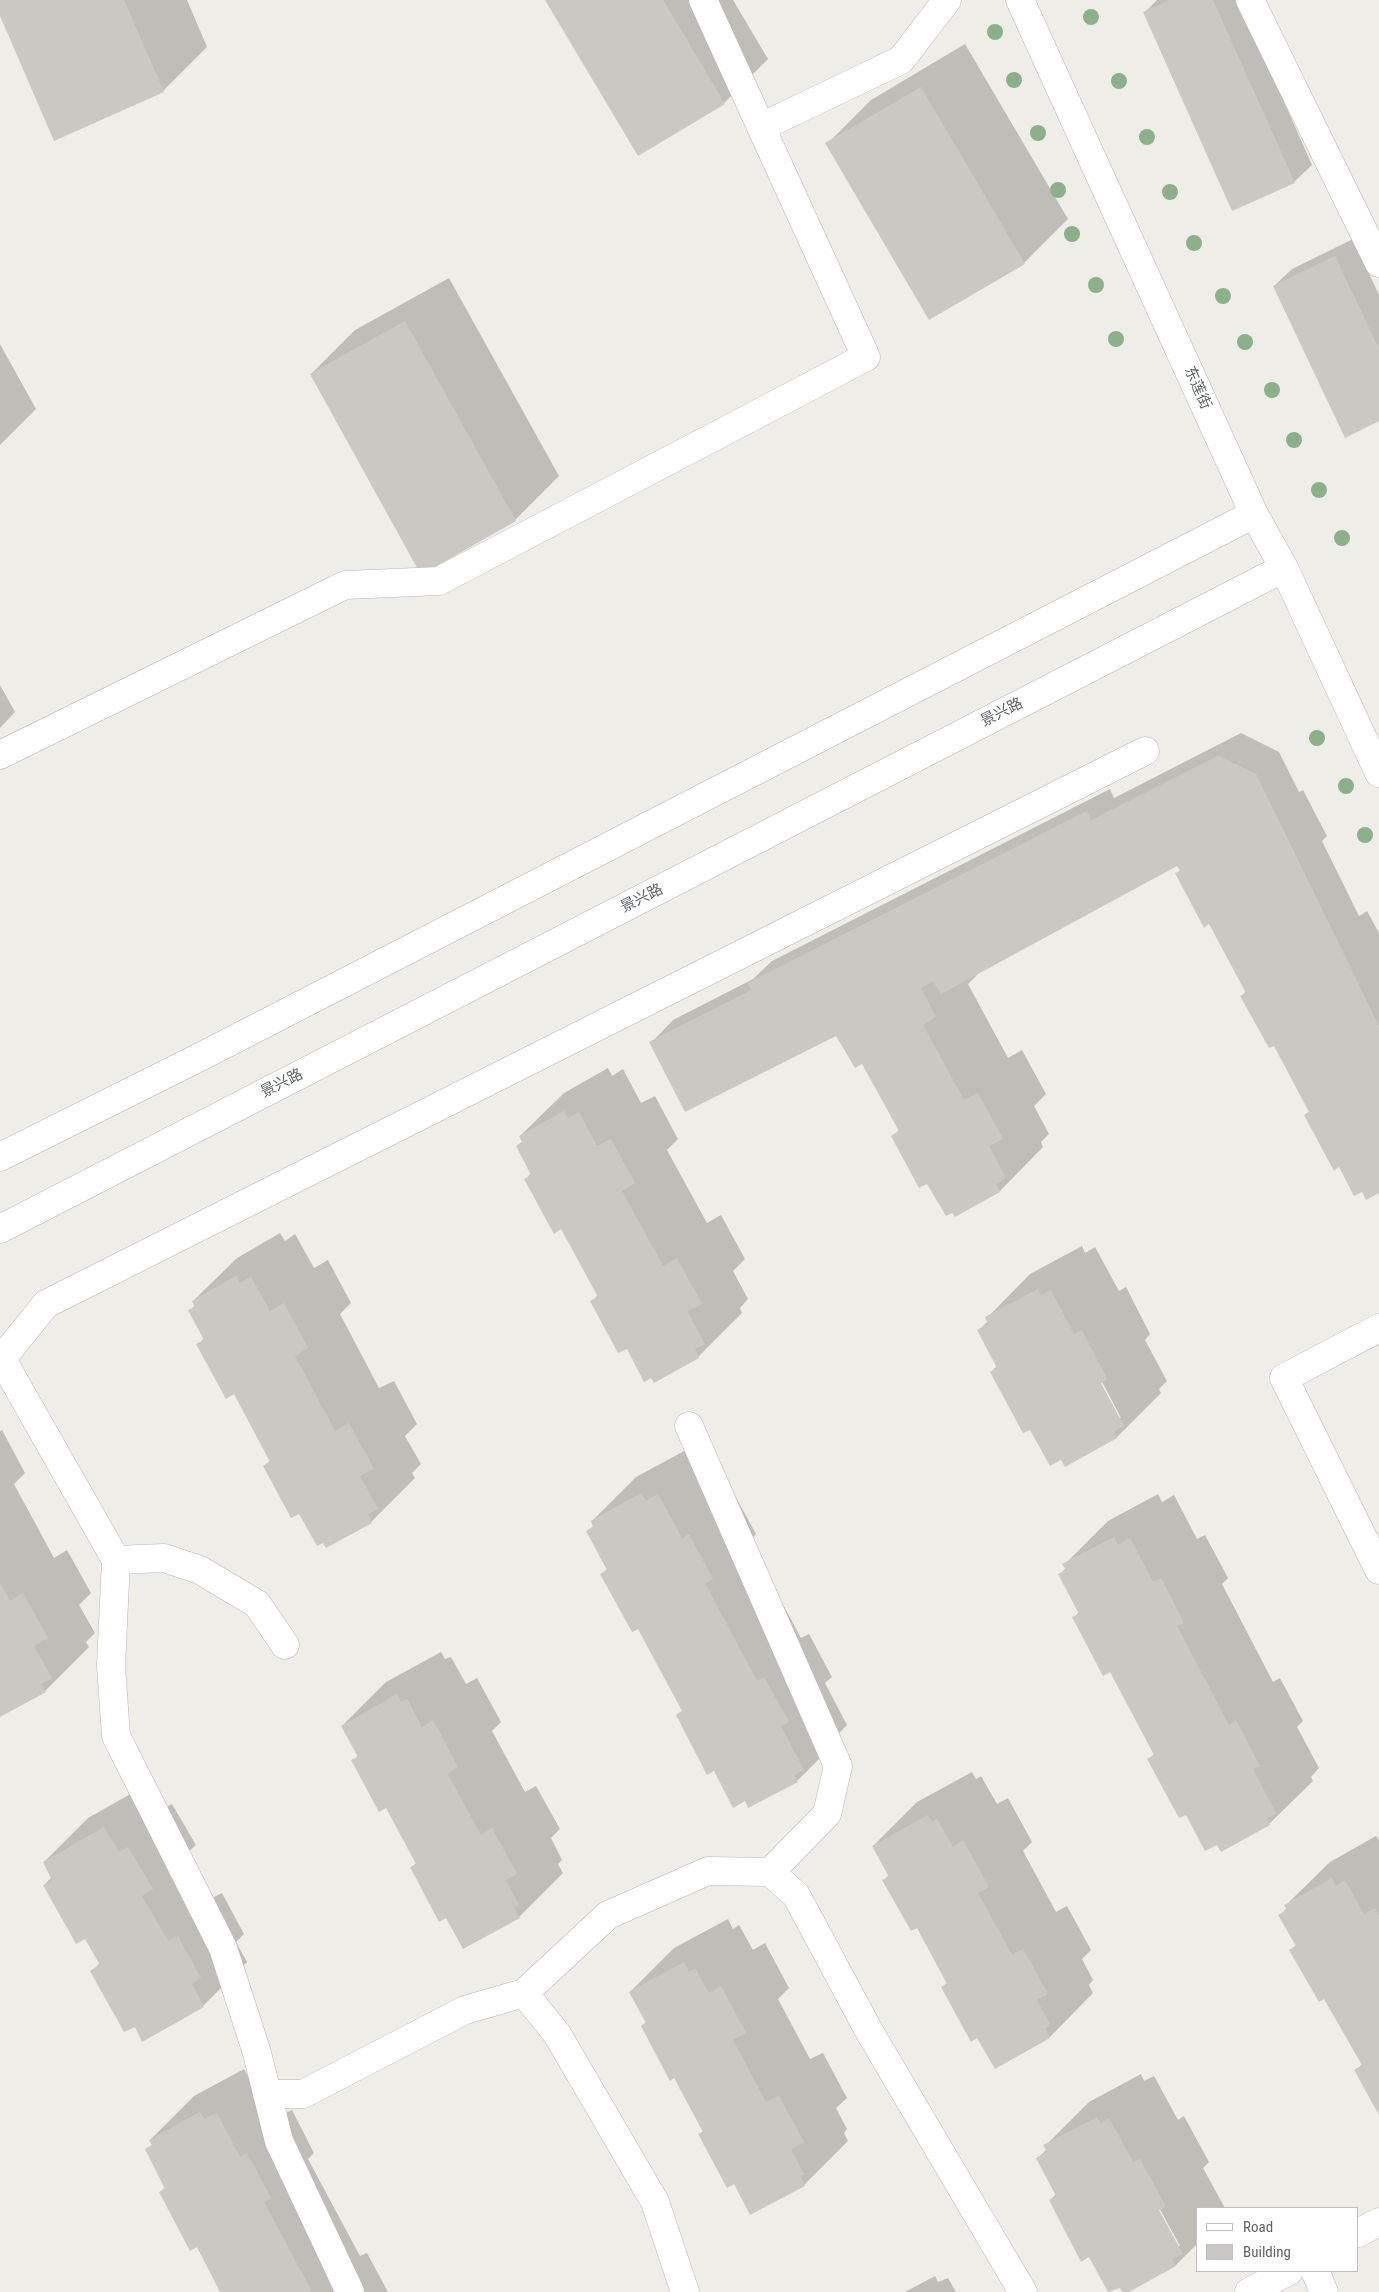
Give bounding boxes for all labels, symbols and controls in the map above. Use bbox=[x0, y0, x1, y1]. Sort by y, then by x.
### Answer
street label: 东莲街 bbox=[1180, 364, 1214, 412]
street label: 景兴路 bbox=[978, 695, 1026, 731]
street label: 景兴路 bbox=[618, 881, 666, 917]
street label: 景兴路 bbox=[258, 1066, 306, 1102]
legend bbox=[1196, 2207, 1359, 2272]
text: Road bbox=[1243, 2218, 1273, 2236]
text: Building bbox=[1243, 2243, 1291, 2261]

